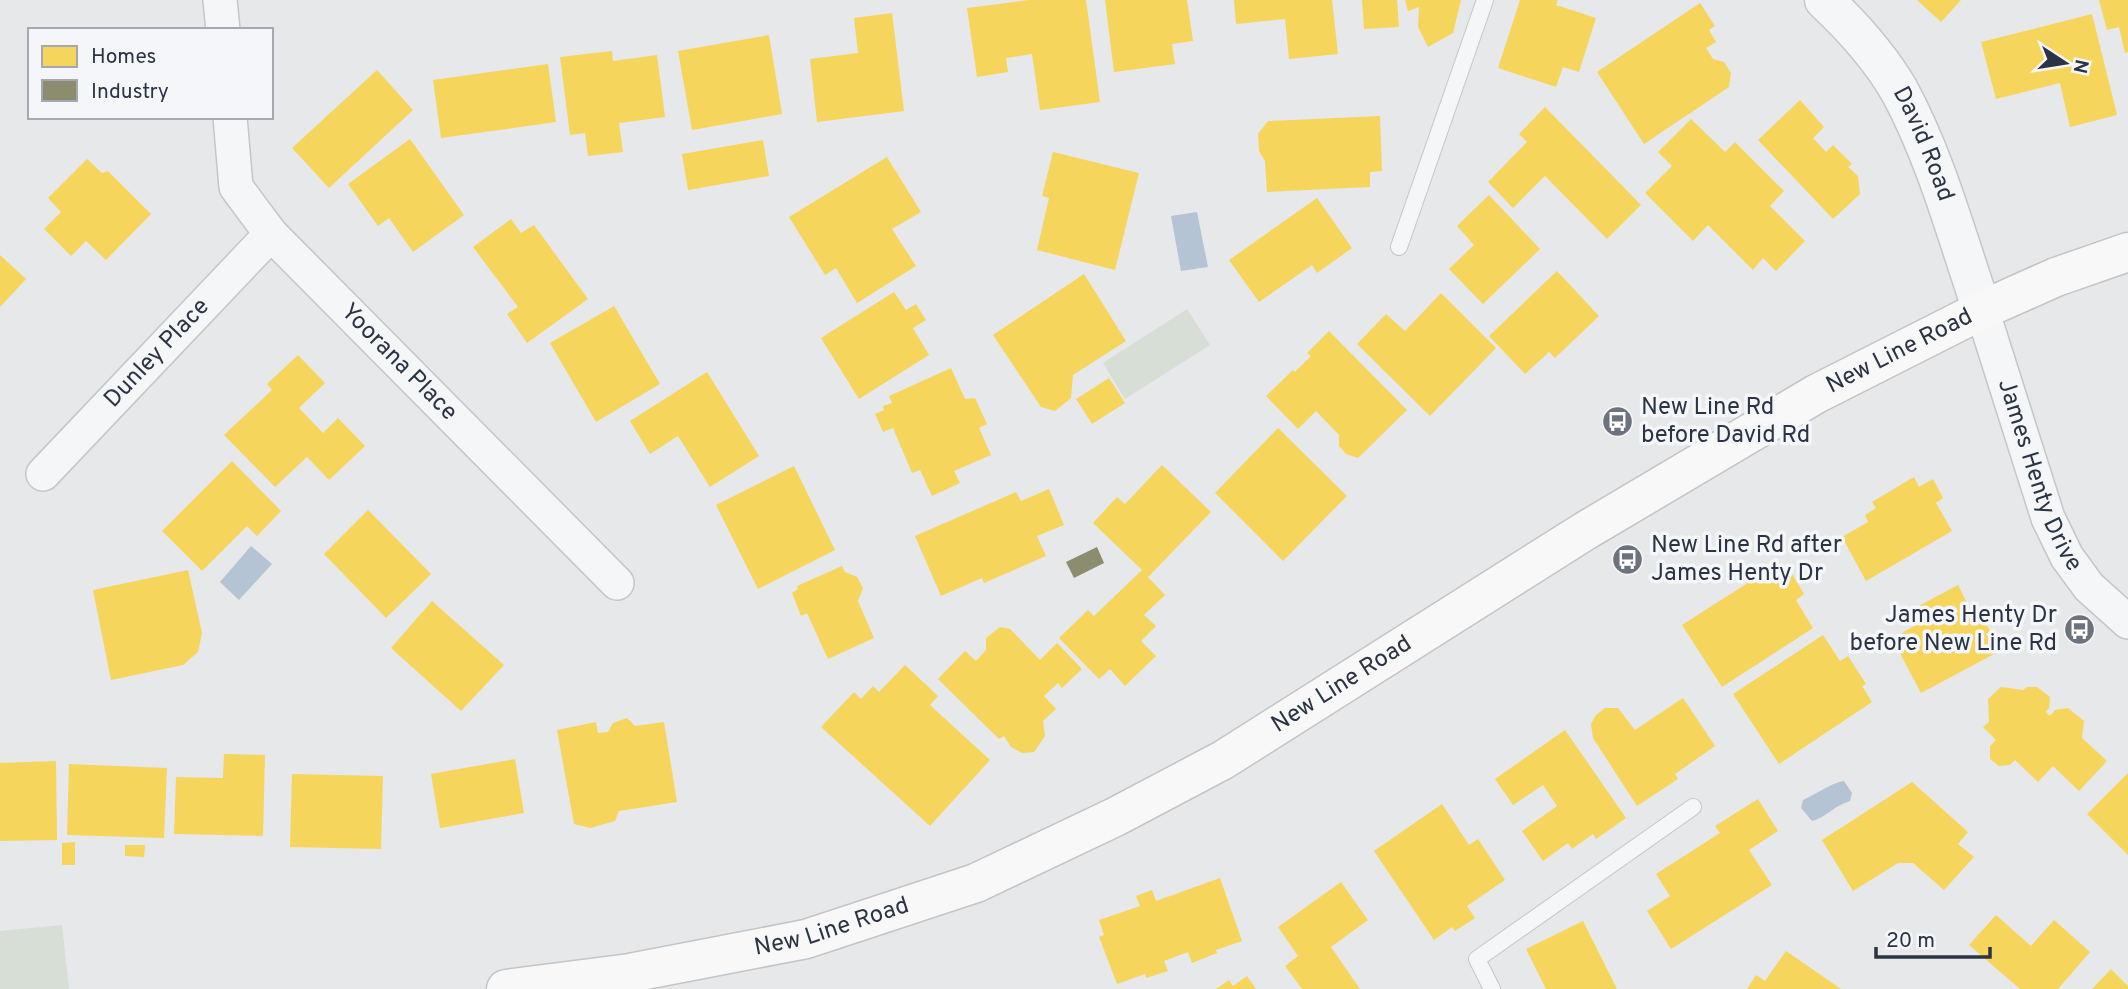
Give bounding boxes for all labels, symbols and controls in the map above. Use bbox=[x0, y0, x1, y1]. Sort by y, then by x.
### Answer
legend bbox=[28, 28, 273, 119]
north arrow bbox=[2030, 28, 2100, 98]
text: Homes bbox=[91, 44, 156, 71]
text: N bbox=[2067, 57, 2093, 75]
text: Industry bbox=[91, 79, 169, 106]
street label: David Road bbox=[1885, 82, 1960, 206]
street label: Dunley Place bbox=[98, 293, 216, 415]
street label: Yoorana Place bbox=[334, 298, 463, 428]
street label: New Line Road bbox=[1822, 302, 1978, 401]
street label: James Henty Drive bbox=[1990, 375, 2088, 578]
place label: New Line Rd before David Rd bbox=[1641, 393, 1810, 451]
bus stop icon: New Line Rd before David Rd bbox=[1601, 405, 1635, 439]
place label: New Line Rd after James Henty Dr bbox=[1651, 531, 1842, 589]
bus stop icon: New Line Rd after James Henty Dr bbox=[1611, 543, 1645, 577]
place label: James Henty Dr before New Line Rd bbox=[1849, 601, 2057, 659]
bus stop icon: James Henty Dr before New Line Rd bbox=[2063, 613, 2097, 647]
street label: New Line Road bbox=[1266, 629, 1418, 740]
street label: New Line Road bbox=[752, 891, 913, 964]
scale bar bbox=[1876, 916, 1990, 960]
text: 20 m bbox=[1886, 928, 1935, 955]

